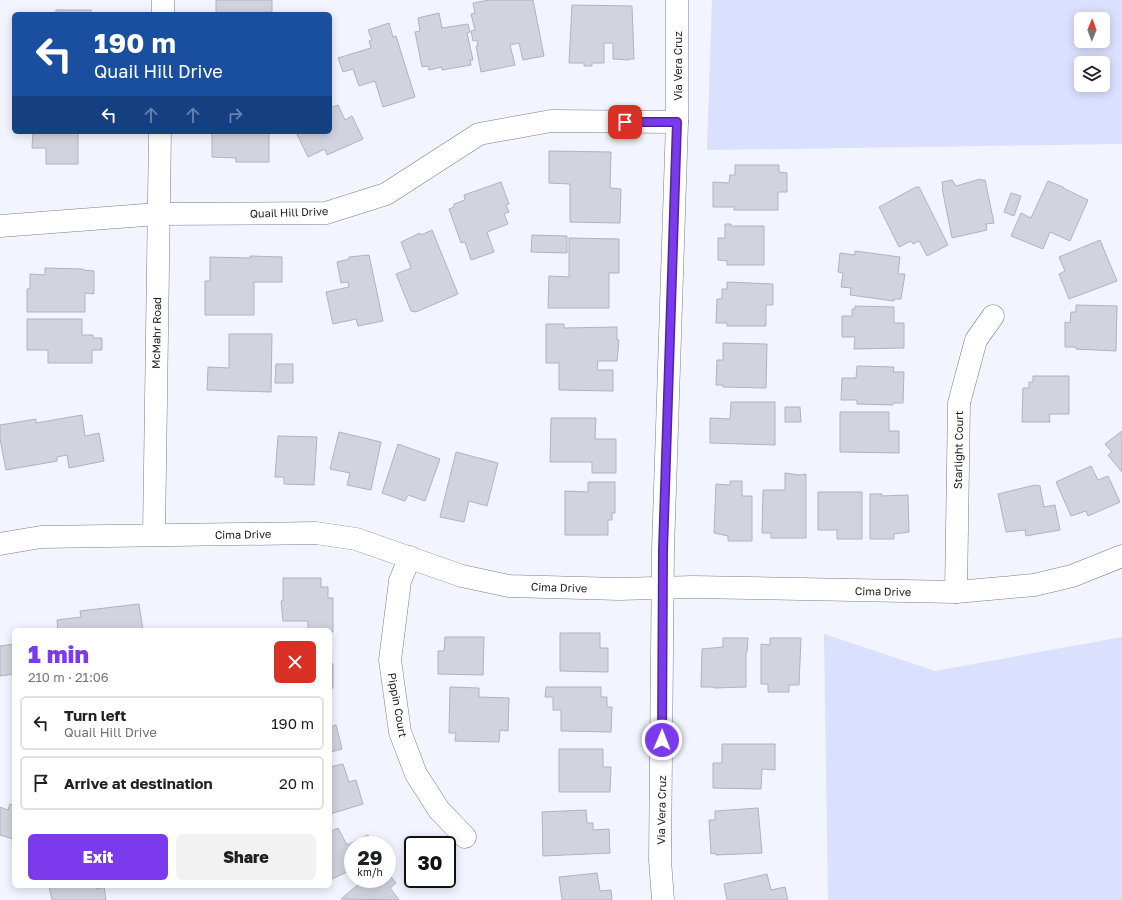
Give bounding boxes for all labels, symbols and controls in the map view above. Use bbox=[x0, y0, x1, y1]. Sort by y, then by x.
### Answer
north arrow bbox=[1074, 12, 1110, 48]
map controls bbox=[1074, 12, 1110, 92]
text: 190 m bbox=[94, 26, 176, 59]
icon: left bbox=[28, 28, 80, 80]
street label: Via Vera Cruz bbox=[671, 31, 684, 101]
button: layers bbox=[1074, 56, 1110, 92]
text: Quail Hill Drive bbox=[94, 60, 223, 82]
icon: left bbox=[98, 104, 120, 126]
icon: ahead bbox=[140, 104, 162, 126]
icon: ahead bbox=[182, 104, 204, 126]
icon: right bbox=[224, 104, 246, 126]
pin bbox=[608, 105, 642, 139]
icon: arrive bbox=[614, 111, 636, 133]
street label: Quail Hill Drive bbox=[250, 204, 328, 220]
street label: McMahr Road bbox=[149, 297, 163, 369]
street label: Starlight Court bbox=[951, 411, 965, 489]
street label: Cima Drive bbox=[215, 527, 271, 541]
street label: Cima Drive bbox=[531, 580, 587, 594]
street label: Cima Drive bbox=[855, 584, 911, 598]
text: 1 min bbox=[28, 639, 89, 668]
button: close bbox=[274, 641, 316, 683]
text: 210 m · 21:06 bbox=[28, 669, 109, 685]
street label: Pippin Court bbox=[386, 671, 410, 739]
text: Turn left bbox=[64, 706, 126, 724]
icon: left bbox=[30, 712, 52, 734]
text: 190 m bbox=[271, 714, 314, 732]
position arrow bbox=[641, 719, 683, 761]
text: Quail Hill Drive bbox=[64, 724, 157, 740]
icon: arrive bbox=[30, 772, 52, 794]
text: Arrive at destination bbox=[64, 774, 213, 792]
text: 20 m bbox=[279, 774, 314, 792]
street label: Via Vera Cruz bbox=[654, 775, 668, 845]
button: Exit bbox=[28, 834, 168, 880]
button: Share bbox=[176, 834, 316, 880]
speed limit sign: 30 bbox=[404, 836, 456, 888]
text: 29 bbox=[358, 845, 382, 869]
text: km/h bbox=[357, 866, 383, 878]

